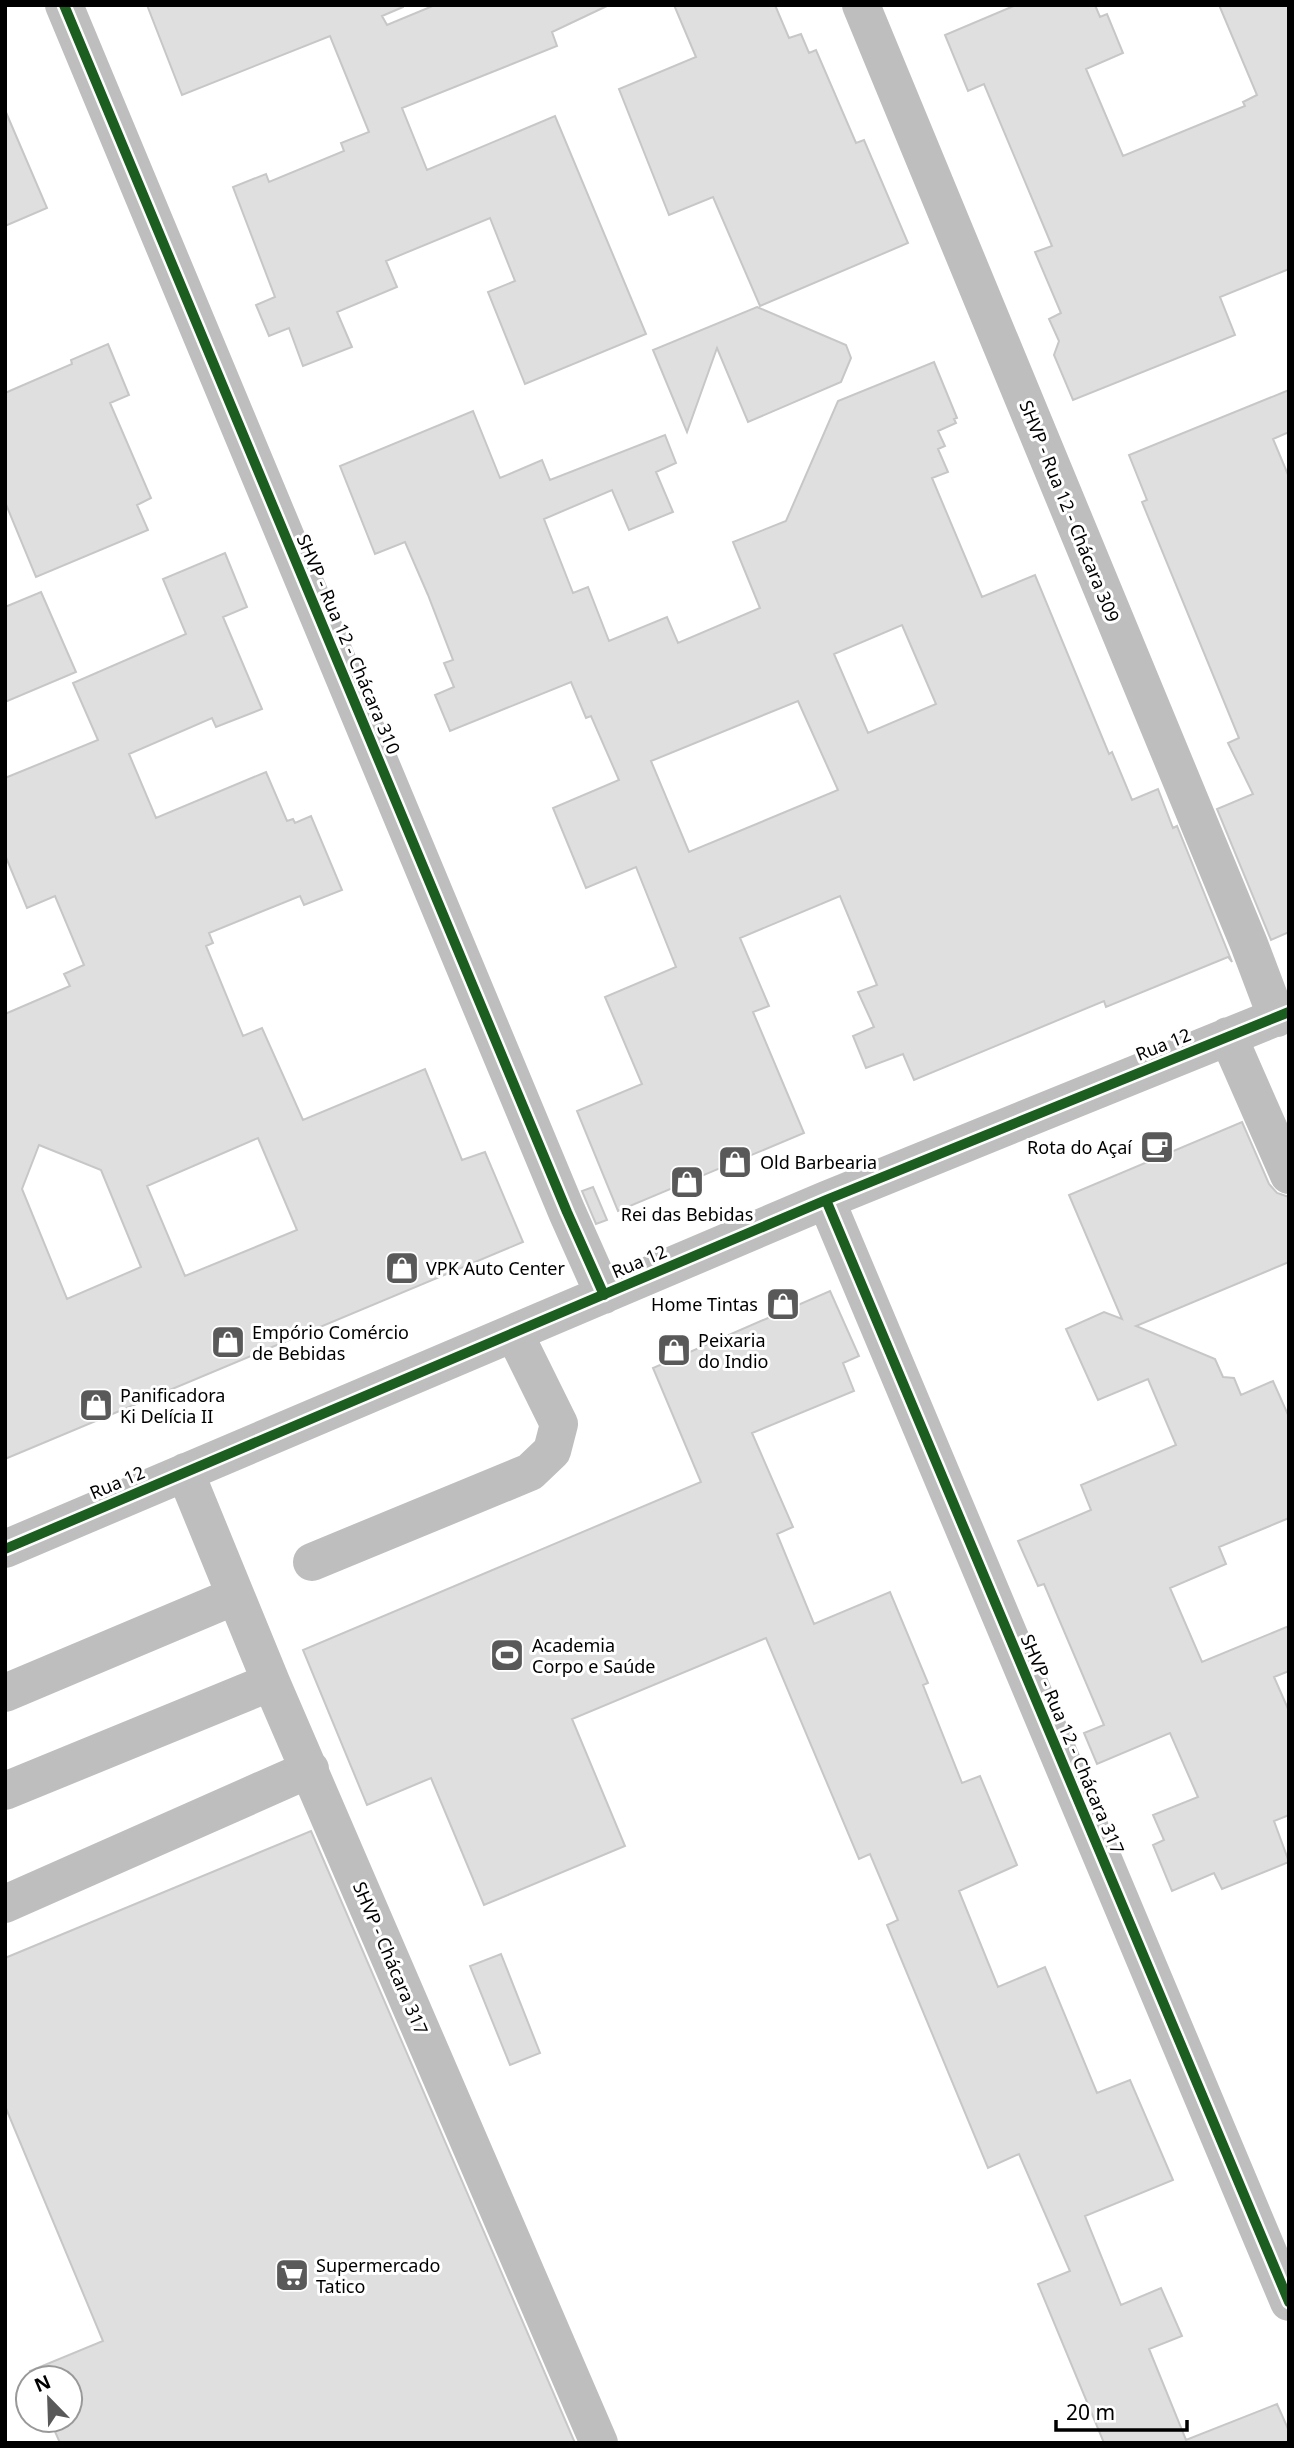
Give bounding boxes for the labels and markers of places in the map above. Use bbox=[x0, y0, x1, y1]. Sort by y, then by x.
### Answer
cafe icon: Rota do Açaí bbox=[1138, 1128, 1176, 1166]
place label: Rota do Açaí bbox=[1027, 1135, 1132, 1159]
shop icon: Old Barbearia bbox=[716, 1143, 754, 1181]
place label: Old Barbearia bbox=[760, 1150, 877, 1174]
shop icon: Rei das Bebidas bbox=[668, 1163, 706, 1201]
place label: Rei das Bebidas bbox=[621, 1202, 753, 1226]
shop icon: VPK Auto Center bbox=[383, 1249, 421, 1287]
place label: VPK Auto Center bbox=[426, 1256, 566, 1280]
shop icon: Home Tintas bbox=[764, 1285, 802, 1323]
place label: Home Tintas bbox=[651, 1292, 758, 1316]
place label: Empório Comércio de Bebidas bbox=[252, 1320, 409, 1365]
shop icon: Empório Comércio de Bebidas bbox=[209, 1323, 247, 1361]
place label: Peixaria do Indio bbox=[698, 1328, 768, 1373]
shop icon: Peixaria do Indio bbox=[655, 1331, 693, 1369]
place label: Panificadora Ki Delícia II bbox=[120, 1383, 225, 1428]
shop icon: Panificadora Ki Delícia II bbox=[77, 1386, 115, 1424]
place label: Academia Corpo e Saúde bbox=[532, 1633, 656, 1678]
sports icon: Academia Corpo e Saúde bbox=[488, 1636, 526, 1674]
place label: Supermercado Tatico bbox=[316, 2253, 440, 2298]
supermarket icon: Supermercado Tatico bbox=[273, 2256, 311, 2294]

